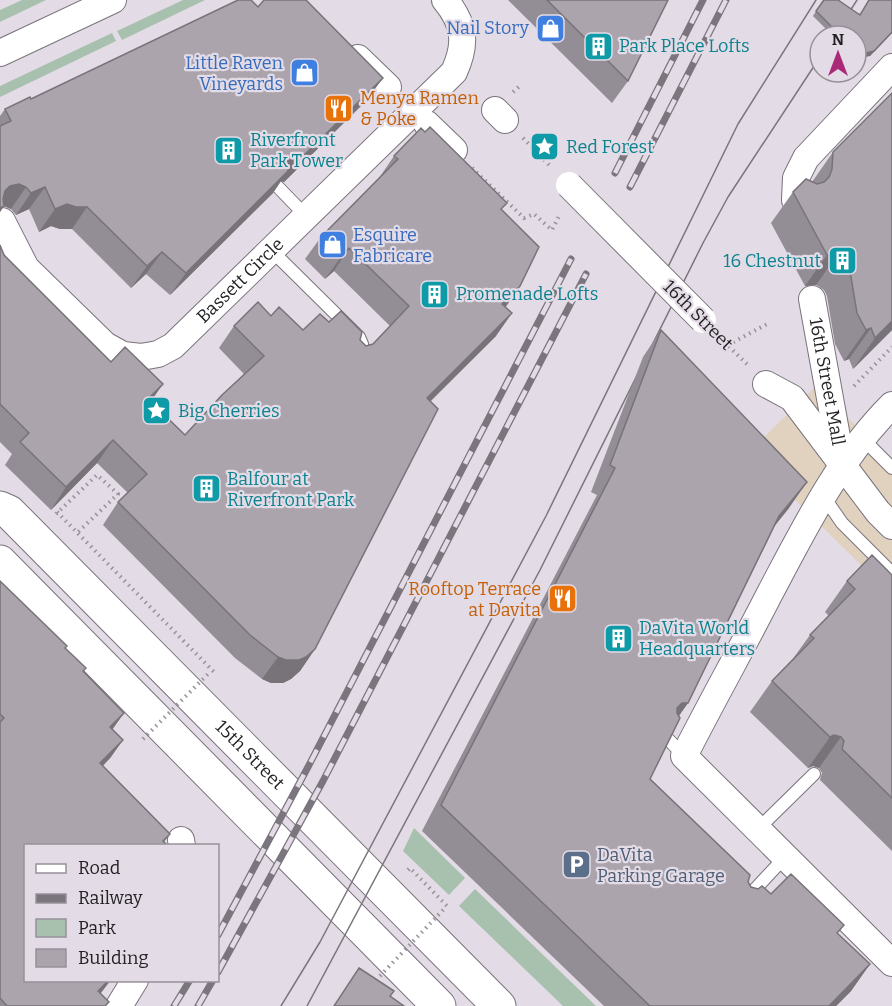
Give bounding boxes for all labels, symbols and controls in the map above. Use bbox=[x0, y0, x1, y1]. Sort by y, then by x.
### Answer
shop icon: Nail Story bbox=[534, 12, 566, 44]
place label: Nail Story bbox=[446, 17, 529, 39]
north arrow bbox=[808, 24, 868, 84]
building icon: Park Place Lofts bbox=[582, 30, 614, 62]
text: N bbox=[832, 30, 844, 49]
place label: Park Place Lofts bbox=[619, 35, 750, 57]
place label: Little Raven Vineyards bbox=[185, 52, 284, 95]
shop icon: Little Raven Vineyards bbox=[288, 57, 320, 89]
place label: Menya Ramen & Poke bbox=[360, 87, 479, 130]
restaurant icon: Menya Ramen & Poke bbox=[323, 92, 355, 124]
place label: Riverfront Park Tower bbox=[250, 129, 343, 172]
place icon: Red Forest bbox=[529, 131, 561, 163]
building icon: Riverfront Park Tower bbox=[213, 134, 245, 166]
place label: Red Forest bbox=[566, 136, 654, 158]
place label: Esquire Fabricare bbox=[353, 224, 432, 267]
shop icon: Esquire Fabricare bbox=[316, 229, 348, 261]
street label: Bassett Circle bbox=[192, 233, 288, 328]
building icon: 16 Chestnut bbox=[826, 245, 858, 277]
place label: 16 Chestnut bbox=[723, 250, 821, 272]
street label: 16th Street bbox=[658, 275, 738, 355]
building icon: Promenade Lofts bbox=[419, 278, 451, 310]
place label: Promenade Lofts bbox=[456, 283, 598, 305]
street label: 16th Street Mall bbox=[805, 316, 849, 447]
place icon: Big Cherries bbox=[141, 395, 173, 427]
place label: Big Cherries bbox=[178, 400, 280, 422]
place label: Balfour at Riverfront Park bbox=[227, 468, 355, 511]
building icon: Balfour at Riverfront Park bbox=[190, 473, 222, 505]
place label: Rooftop Terrace at Davita bbox=[408, 578, 541, 621]
restaurant icon: Rooftop Terrace at Davita bbox=[546, 583, 578, 615]
place label: DaVita World Headquarters bbox=[639, 617, 755, 660]
building icon: DaVita World Headquarters bbox=[602, 622, 634, 654]
street label: 15th Street bbox=[211, 716, 289, 795]
legend bbox=[24, 844, 219, 982]
place label: DaVita Parking Garage bbox=[597, 844, 725, 887]
parking icon: DaVita Parking Garage bbox=[560, 849, 592, 881]
text: Road bbox=[78, 857, 121, 879]
text: Railway bbox=[78, 887, 143, 909]
text: Park bbox=[78, 917, 117, 939]
text: Building bbox=[78, 947, 149, 969]

